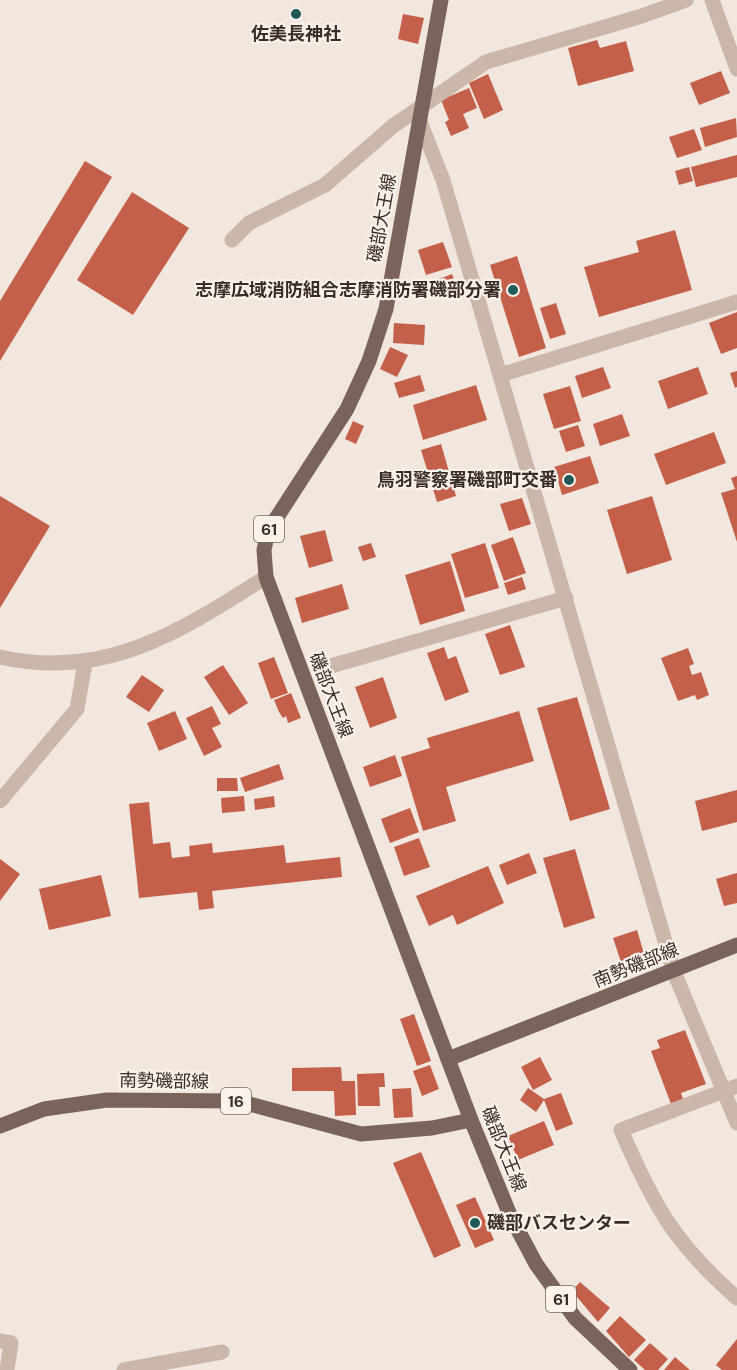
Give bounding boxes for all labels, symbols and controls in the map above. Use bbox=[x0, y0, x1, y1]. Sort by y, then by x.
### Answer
marker: 佐美長神社 bbox=[289, 7, 303, 21]
place label: 佐美長神社 bbox=[251, 22, 341, 46]
street label: 磯部大王線 bbox=[362, 172, 402, 264]
place label: 志摩広域消防組合志摩消防署磯部分署 bbox=[195, 278, 501, 302]
marker: 志摩広域消防組合志摩消防署磯部分署 bbox=[506, 283, 520, 297]
place label: 鳥羽警察署磯部町交番 bbox=[377, 468, 557, 492]
marker: 鳥羽警察署磯部町交番 bbox=[562, 473, 576, 487]
road number: 61 bbox=[254, 516, 284, 542]
street label: 磯部大王線 bbox=[304, 649, 358, 741]
street label: 南勢磯部線 bbox=[590, 937, 682, 993]
street label: 南勢磯部線 bbox=[119, 1068, 209, 1094]
road number: 16 bbox=[221, 1088, 251, 1114]
street label: 磯部大王線 bbox=[476, 1103, 532, 1195]
place label: 磯部バスセンター bbox=[487, 1211, 631, 1235]
marker: 磯部バスセンター bbox=[468, 1216, 482, 1230]
road number: 61 bbox=[546, 1286, 576, 1312]

